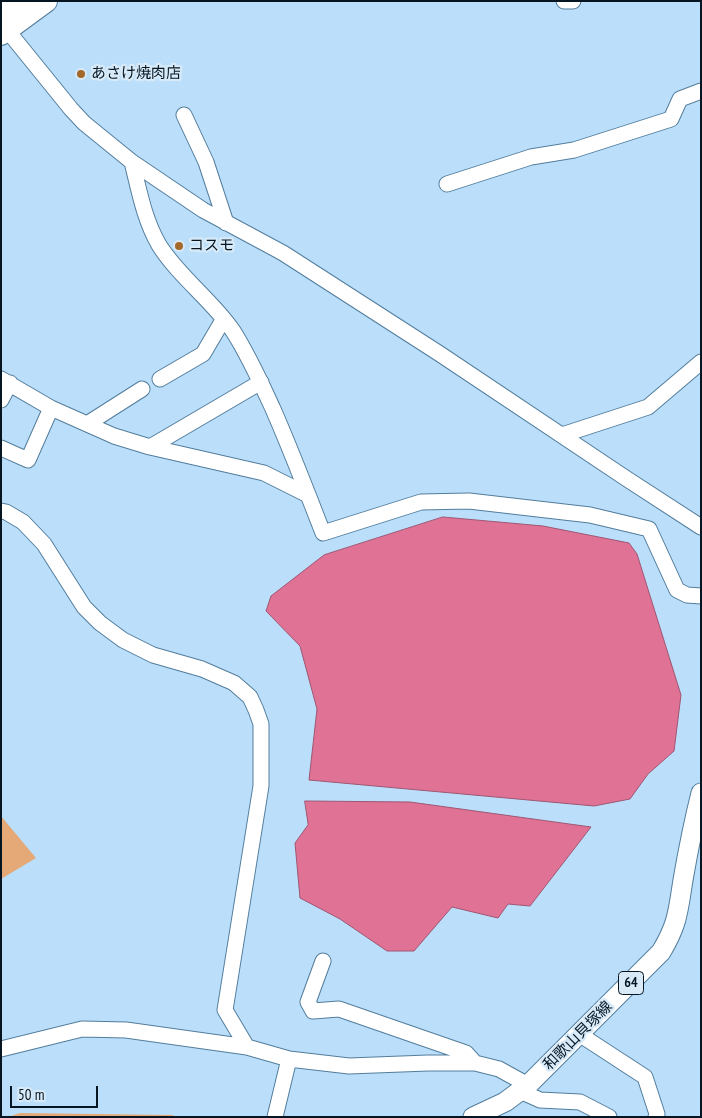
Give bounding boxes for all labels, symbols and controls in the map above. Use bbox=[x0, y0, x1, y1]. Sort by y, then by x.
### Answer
place label: あさけ焼肉店 bbox=[91, 65, 181, 83]
marker: あさけ焼肉店 bbox=[75, 68, 87, 80]
place label: コスモ bbox=[189, 237, 234, 255]
marker: コスモ bbox=[173, 240, 185, 252]
road number: 64 bbox=[618, 971, 644, 994]
street label: 和歌山貝塚線 bbox=[540, 998, 616, 1074]
scale bar bbox=[12, 1076, 100, 1108]
text: 50 m bbox=[18, 1085, 44, 1104]

